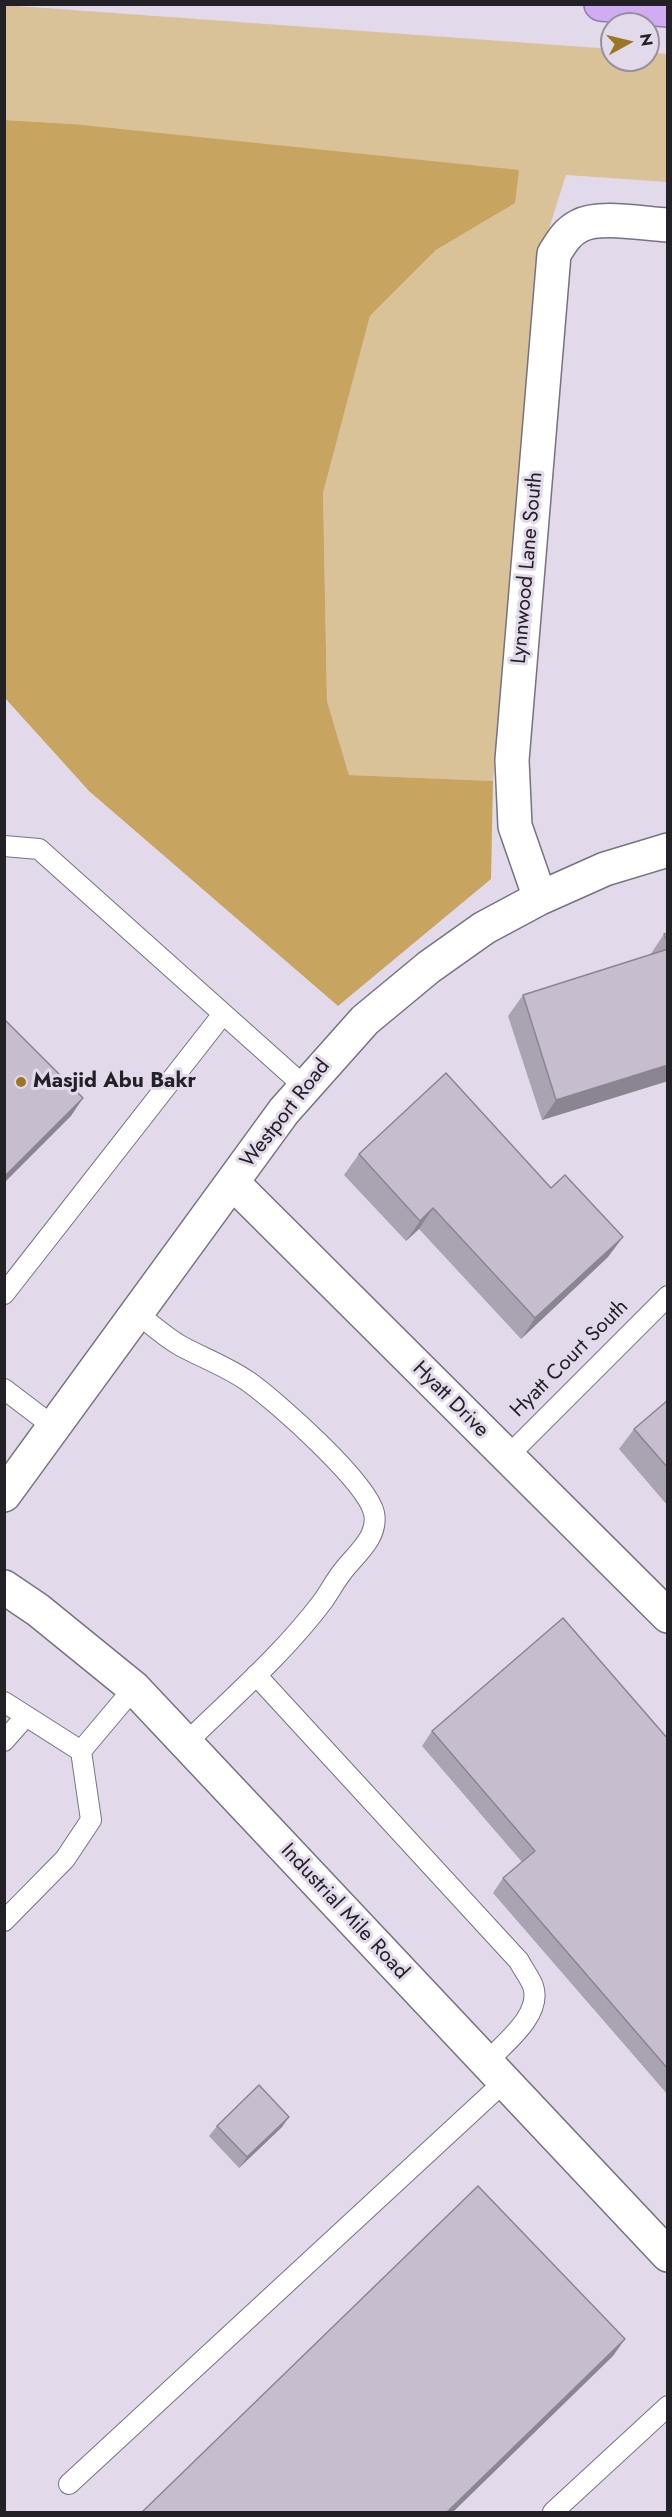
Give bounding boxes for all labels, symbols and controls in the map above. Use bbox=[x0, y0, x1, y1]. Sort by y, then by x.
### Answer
north arrow bbox=[600, 12, 660, 72]
text: N bbox=[634, 32, 659, 48]
street label: Lynnwood Lane South bbox=[507, 471, 549, 665]
street label: Westport Road bbox=[236, 1055, 336, 1173]
place label: Masjid Abu Bakr bbox=[33, 1069, 196, 1095]
marker: Masjid Abu Bakr bbox=[14, 1075, 28, 1089]
street label: Hyatt Court South bbox=[506, 1295, 634, 1423]
street label: Hyatt Drive bbox=[407, 1357, 493, 1443]
street label: Industrial Mile Road bbox=[275, 1839, 413, 1985]

